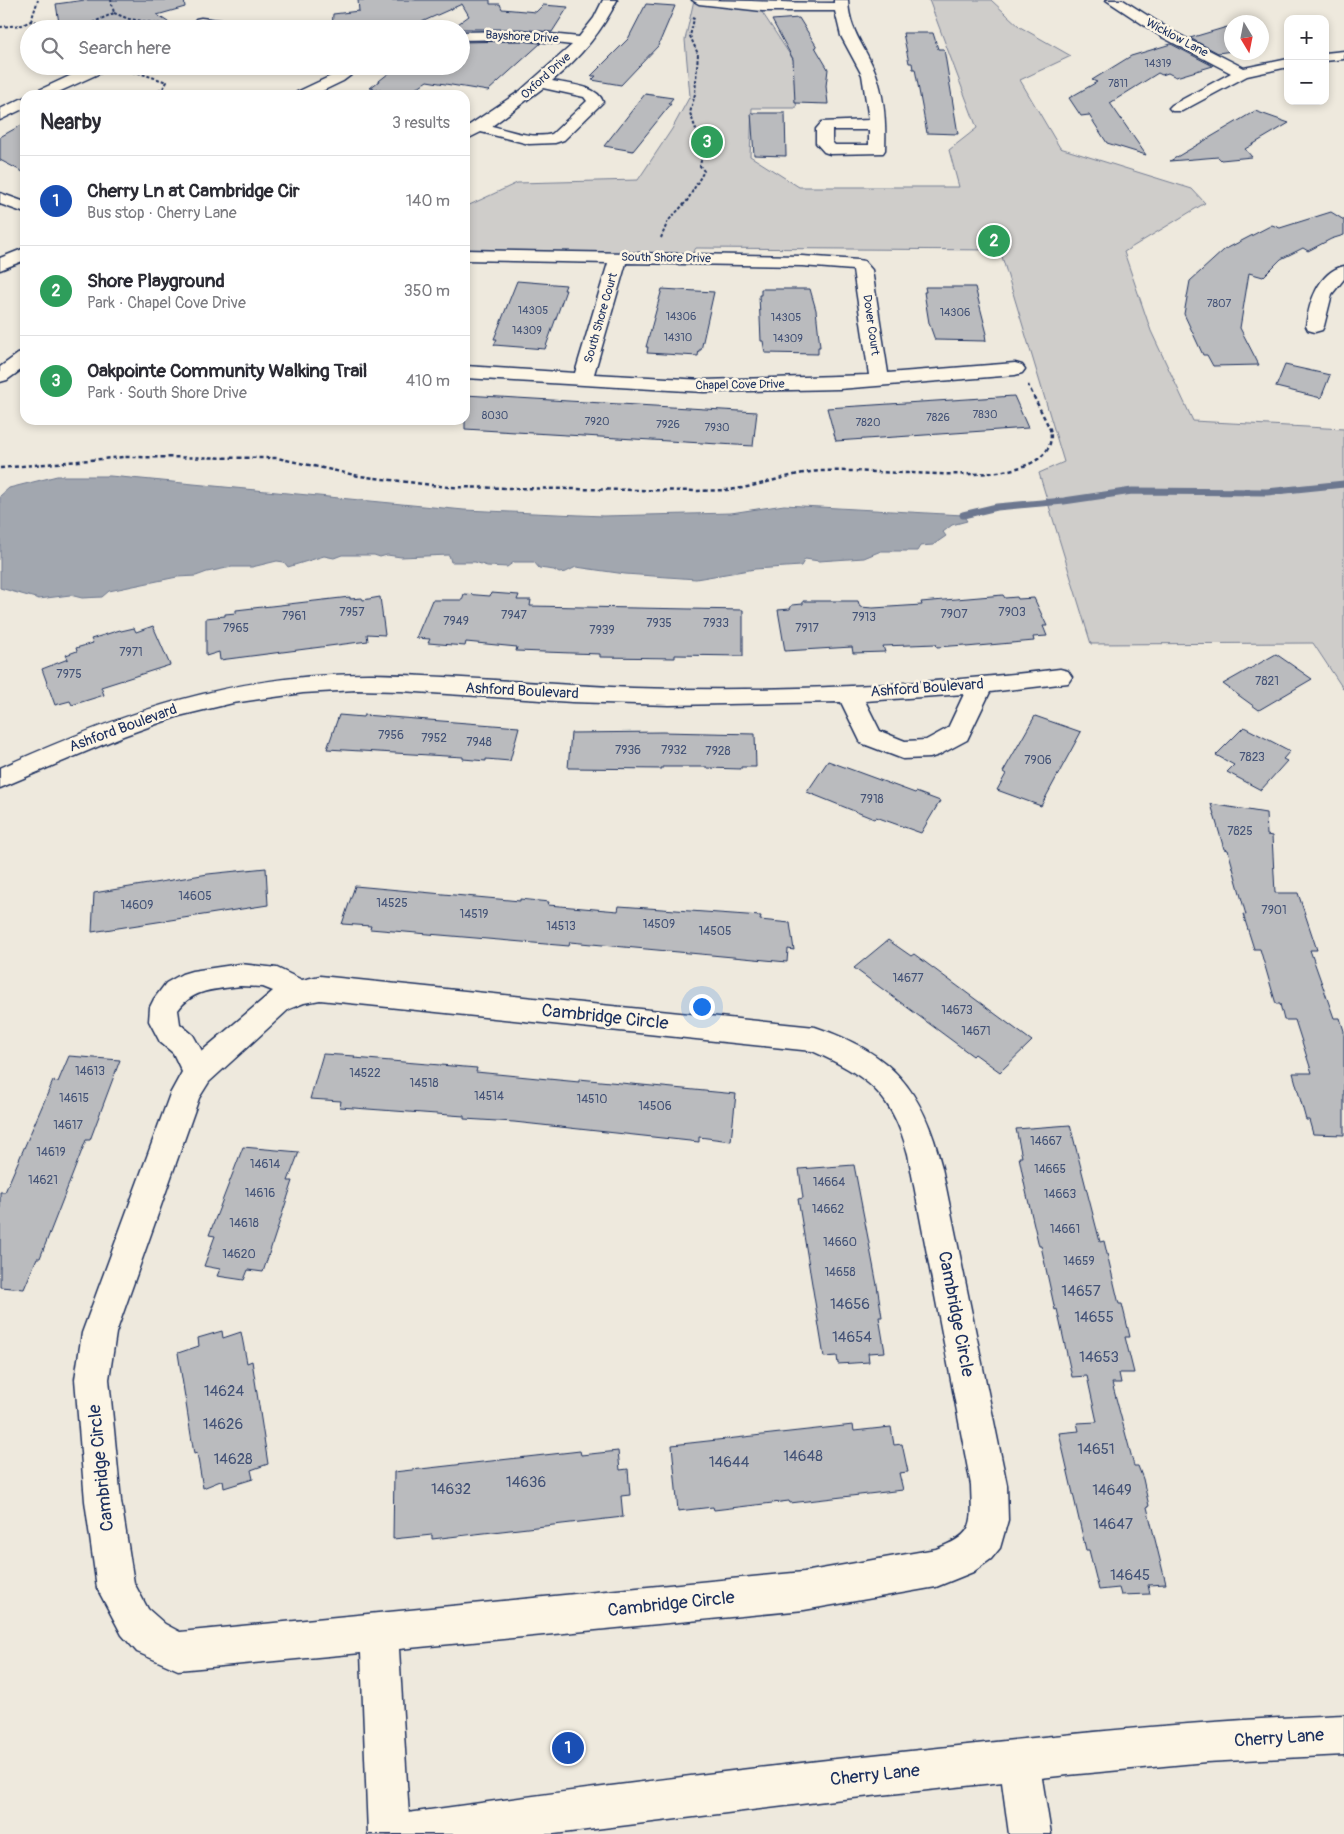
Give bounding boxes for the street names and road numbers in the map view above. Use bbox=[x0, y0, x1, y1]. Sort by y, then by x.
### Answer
street label: Wicklow Lane bbox=[1143, 15, 1211, 61]
street label: Bayshore Drive bbox=[485, 28, 559, 46]
street label: Oxford Drive bbox=[518, 50, 574, 102]
street label: South Shore Drive bbox=[621, 250, 711, 266]
street label: South Shore Court bbox=[581, 271, 621, 365]
street label: Dover Court bbox=[859, 294, 883, 356]
street label: Chapel Cove Drive bbox=[695, 377, 785, 393]
street label: Ashford Boulevard bbox=[870, 675, 984, 701]
street label: Ashford Boulevard bbox=[465, 679, 579, 703]
street label: Ashford Boulevard bbox=[66, 700, 180, 756]
street label: Cambridge Circle bbox=[540, 999, 670, 1035]
street label: Cambridge Circle bbox=[933, 1249, 979, 1379]
street label: Cambridge Circle bbox=[83, 1403, 119, 1533]
street label: Cambridge Circle bbox=[606, 1586, 736, 1622]
street label: Cherry Lane bbox=[1233, 1723, 1325, 1753]
street label: Cherry Lane bbox=[829, 1759, 921, 1791]

